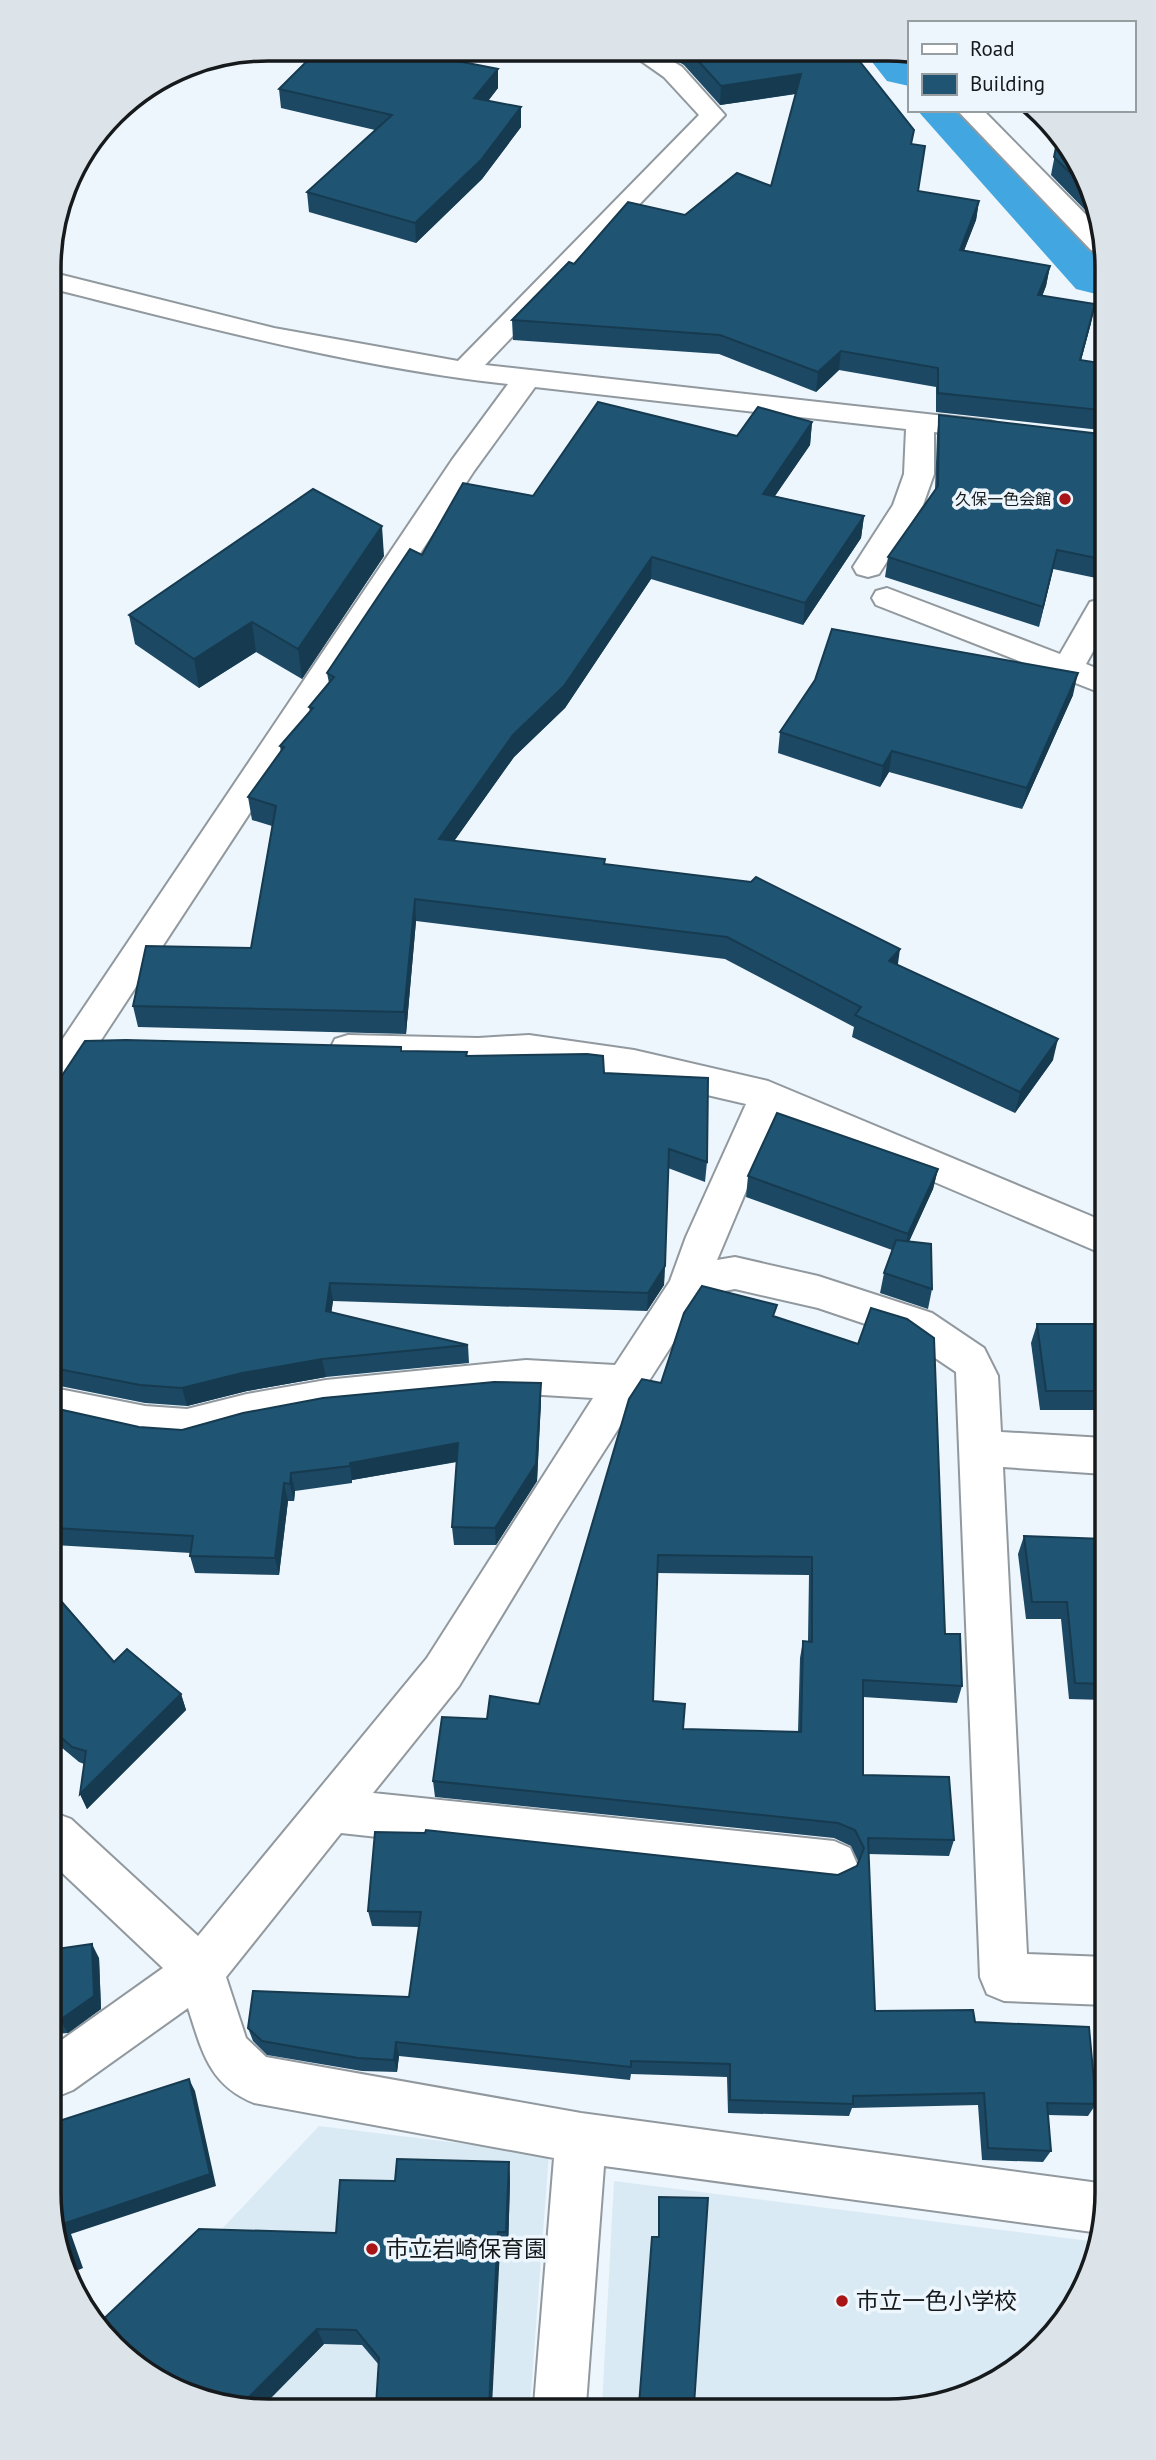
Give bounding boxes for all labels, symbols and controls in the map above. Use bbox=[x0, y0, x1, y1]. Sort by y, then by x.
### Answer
legend bbox=[908, 21, 1135, 112]
text: Road bbox=[970, 35, 1014, 62]
text: Building bbox=[970, 70, 1045, 97]
place label: 久保一色会館 bbox=[955, 489, 1051, 509]
marker: 久保一色会館 bbox=[1057, 491, 1073, 507]
place label: 市立岩崎保育園 bbox=[386, 2234, 547, 2263]
marker: 市立岩崎保育園 bbox=[364, 2241, 380, 2257]
place label: 市立一色小学校 bbox=[856, 2286, 1017, 2315]
marker: 市立一色小学校 bbox=[834, 2293, 850, 2309]

